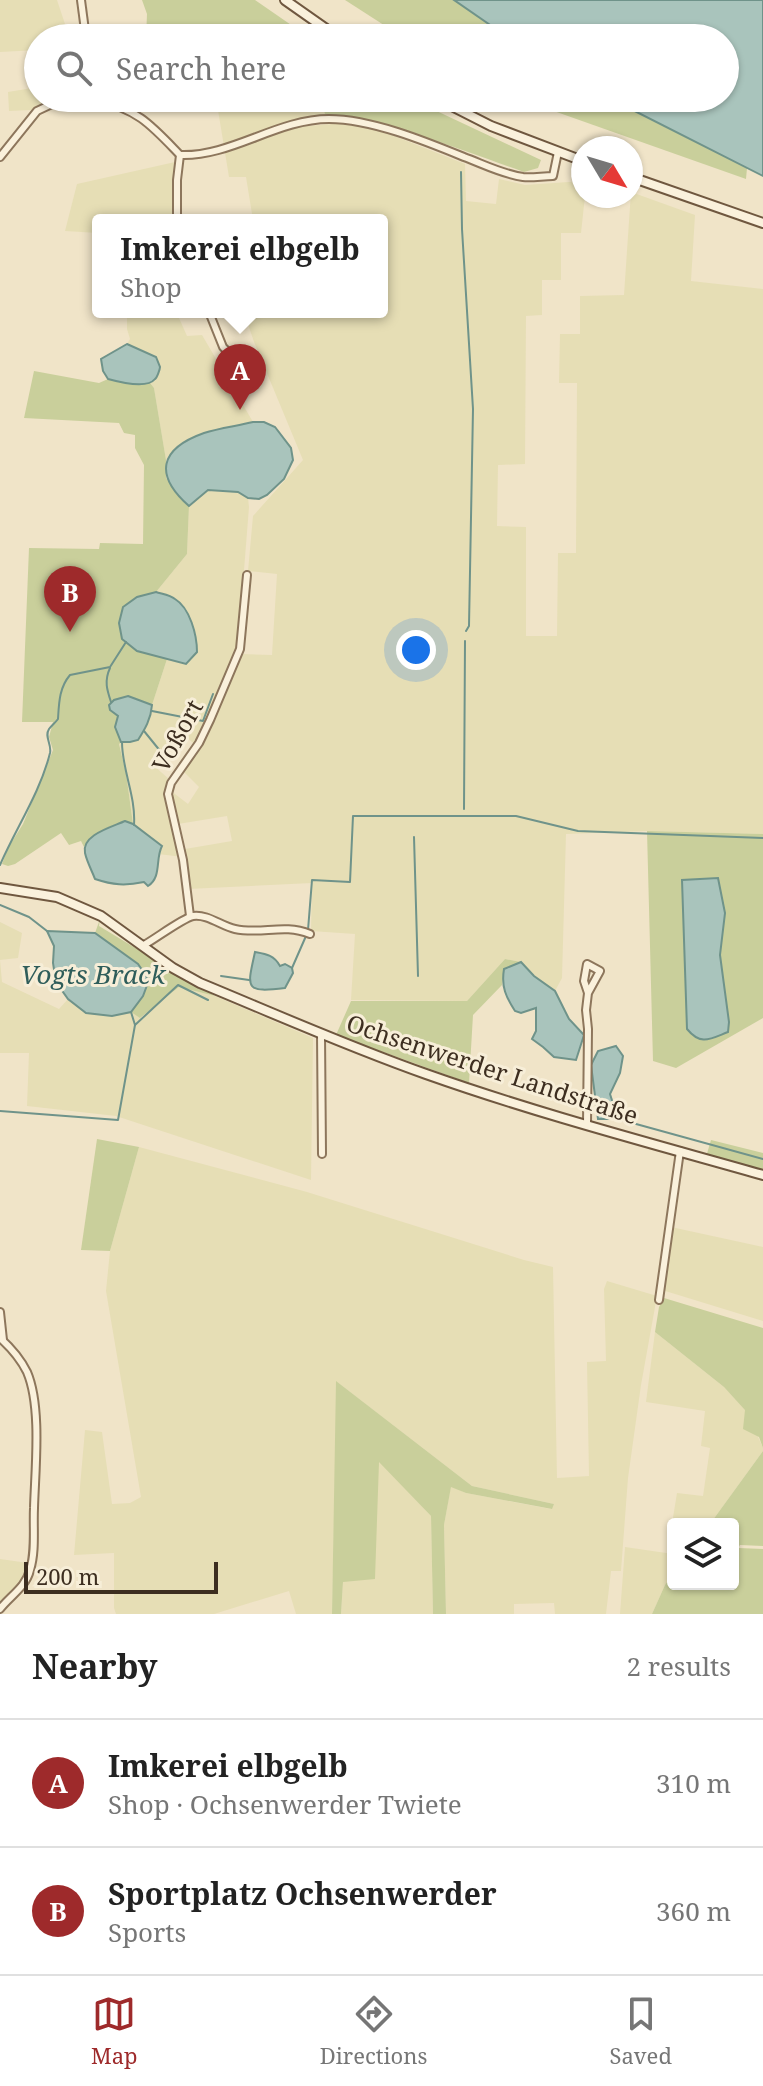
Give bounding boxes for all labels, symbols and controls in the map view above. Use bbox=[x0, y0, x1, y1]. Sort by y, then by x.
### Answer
search box bbox=[24, 24, 739, 112]
icon: search bbox=[52, 46, 96, 90]
text: Search here bbox=[116, 48, 286, 89]
north arrow bbox=[571, 136, 643, 208]
popup bbox=[92, 214, 388, 318]
text: Imkerei elbgelb bbox=[120, 228, 360, 269]
text: Shop bbox=[120, 269, 182, 305]
pin: A bbox=[214, 344, 266, 410]
pin: B bbox=[44, 566, 96, 632]
your location bbox=[396, 630, 436, 670]
street label: Voßort bbox=[143, 693, 210, 777]
water label: Vogts Brack bbox=[21, 956, 167, 992]
street label: Ochsenwerder Landstraße bbox=[343, 1006, 642, 1131]
map controls bbox=[667, 1518, 739, 1590]
button: layers bbox=[667, 1518, 739, 1590]
scale bar bbox=[24, 1558, 218, 1594]
text: 200 m bbox=[36, 1561, 99, 1591]
text: Nearby bbox=[32, 1643, 158, 1689]
text: 2 results bbox=[626, 1648, 731, 1684]
text: Imkerei elbgelb bbox=[108, 1745, 348, 1786]
text: A bbox=[48, 1765, 68, 1801]
text: 310 m bbox=[656, 1765, 731, 1801]
text: Shop · Ochsenwerder Twiete bbox=[108, 1786, 462, 1822]
text: Sportplatz Ochsenwerder bbox=[108, 1873, 497, 1914]
text: B bbox=[49, 1893, 67, 1929]
text: 360 m bbox=[656, 1893, 731, 1929]
text: Sports bbox=[108, 1914, 186, 1950]
tab: Map bbox=[91, 1992, 138, 2070]
tab: Directions bbox=[320, 1992, 427, 2070]
tab: Saved bbox=[610, 1992, 672, 2070]

